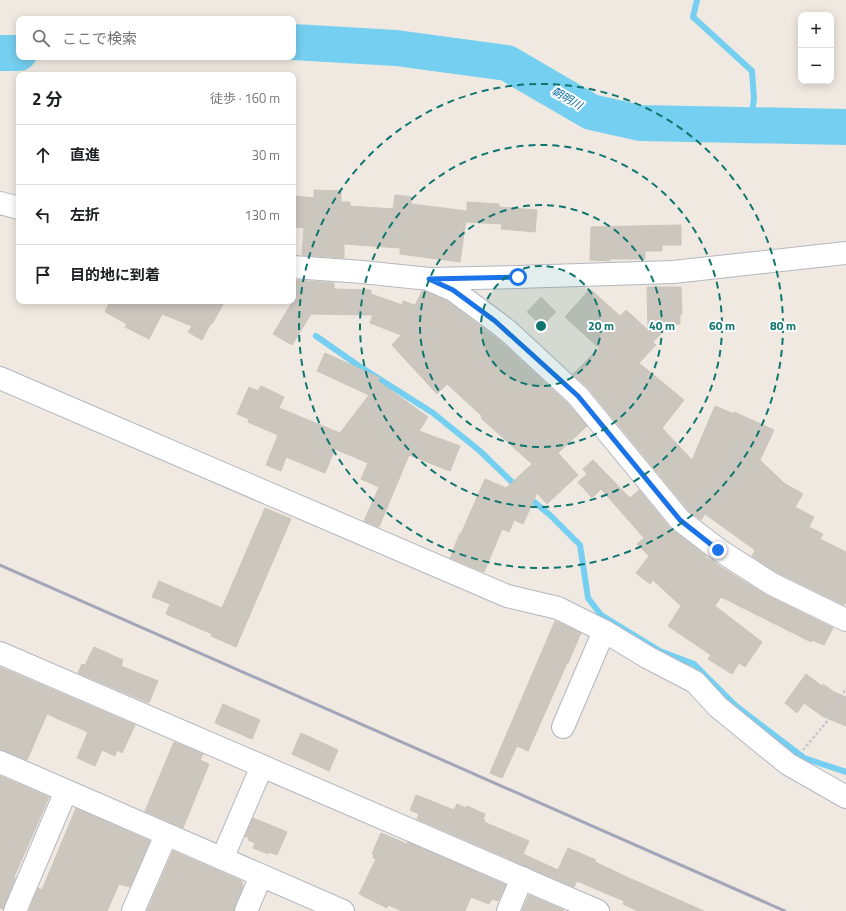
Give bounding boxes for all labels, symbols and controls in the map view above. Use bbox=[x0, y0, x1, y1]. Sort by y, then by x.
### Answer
map controls bbox=[798, 12, 834, 84]
button: + bbox=[798, 12, 834, 48]
search box bbox=[16, 16, 296, 60]
icon: search bbox=[30, 27, 52, 49]
text: ここで検索 bbox=[62, 27, 137, 50]
button: − bbox=[798, 48, 834, 84]
water label: 朝明川 bbox=[549, 83, 586, 114]
text: 2 分 bbox=[32, 86, 62, 112]
text: 徒歩 · 160 m bbox=[210, 88, 280, 108]
text: 直進 bbox=[70, 143, 100, 166]
icon: ahead bbox=[32, 144, 54, 166]
text: 30 m bbox=[252, 145, 280, 165]
text: 左折 bbox=[70, 203, 100, 226]
icon: left bbox=[32, 204, 54, 226]
text: 130 m bbox=[244, 205, 280, 225]
text: 目的地に到着 bbox=[70, 263, 160, 286]
icon: arrive bbox=[32, 264, 54, 286]
route start bbox=[509, 268, 527, 286]
text: 20 m bbox=[588, 316, 614, 335]
text: 40 m bbox=[649, 316, 675, 335]
text: 60 m bbox=[709, 316, 735, 335]
text: 80 m bbox=[770, 316, 796, 335]
centre of rings bbox=[534, 319, 548, 333]
route end bbox=[709, 541, 727, 559]

